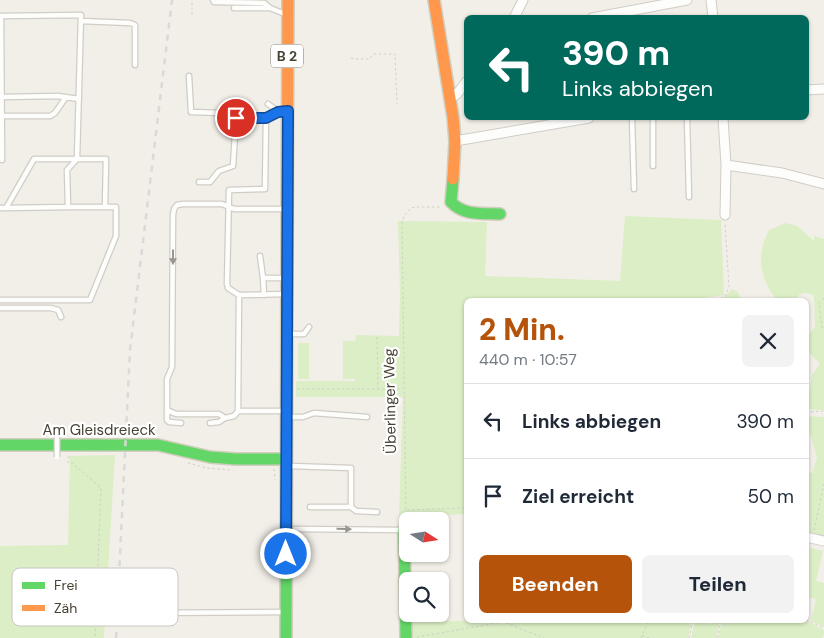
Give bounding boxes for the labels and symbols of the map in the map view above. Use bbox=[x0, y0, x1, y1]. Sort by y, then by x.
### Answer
road number: B 2 bbox=[271, 44, 303, 68]
pin bbox=[215, 97, 257, 139]
one-way arrow bbox=[169, 250, 177, 266]
street label: Überlinger Weg bbox=[379, 348, 401, 454]
street label: Am Gleisdreieck bbox=[42, 420, 156, 440]
north arrow bbox=[399, 512, 449, 562]
one-way arrow bbox=[336, 525, 352, 533]
position arrow bbox=[259, 527, 311, 579]
legend bbox=[12, 568, 178, 626]
text: Frei bbox=[54, 576, 78, 594]
text: Zäh bbox=[54, 599, 77, 617]

